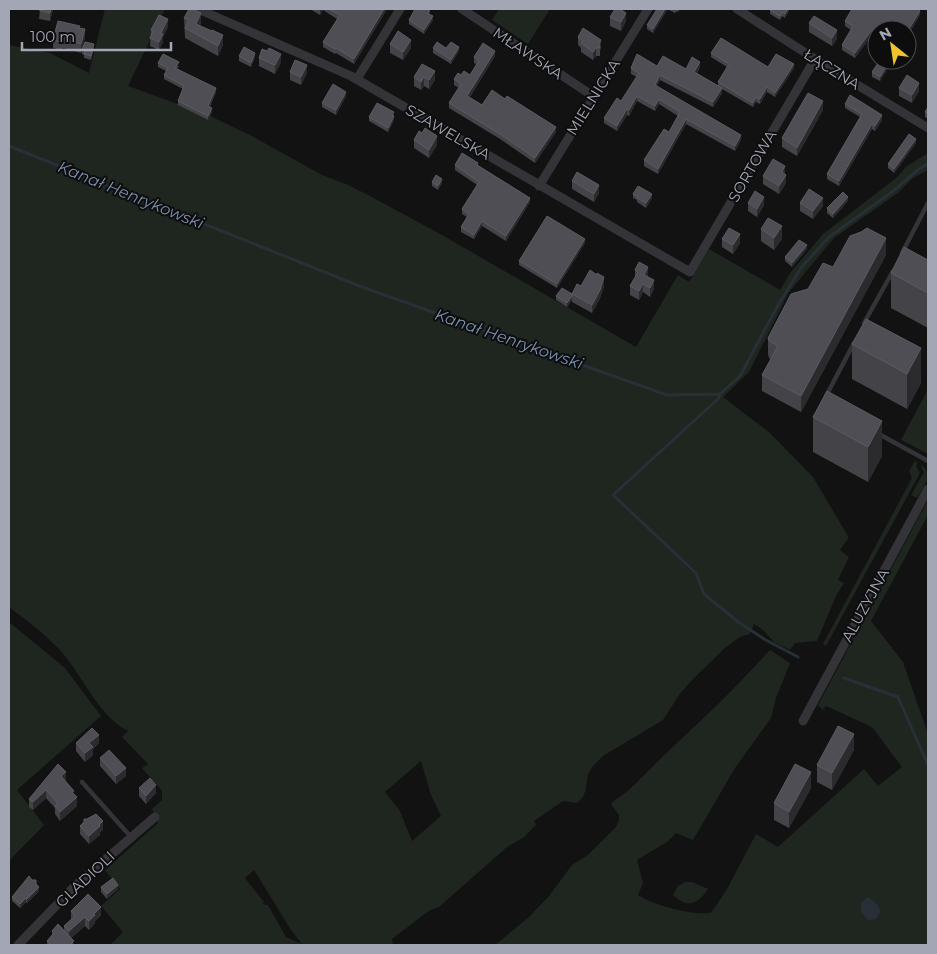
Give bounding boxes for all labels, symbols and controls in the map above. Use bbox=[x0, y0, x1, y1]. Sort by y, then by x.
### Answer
scale bar bbox=[22, 20, 171, 52]
north arrow bbox=[867, 20, 917, 70]
street label: MŁAWSKA bbox=[489, 23, 567, 83]
text: N bbox=[876, 23, 895, 44]
text: 100 m bbox=[30, 27, 75, 46]
street label: ŁĄCZNA bbox=[800, 44, 864, 94]
street label: MIELNICKA bbox=[562, 55, 624, 139]
street label: SZAWELSKA bbox=[402, 100, 494, 164]
street label: SORTOWA bbox=[724, 126, 780, 205]
water label: Kanał Henrykowski bbox=[55, 157, 207, 233]
water label: Kanał Henrykowski bbox=[432, 305, 586, 374]
street label: ALUZYJNA bbox=[837, 565, 893, 645]
street label: GLADIOLI bbox=[51, 847, 119, 911]

